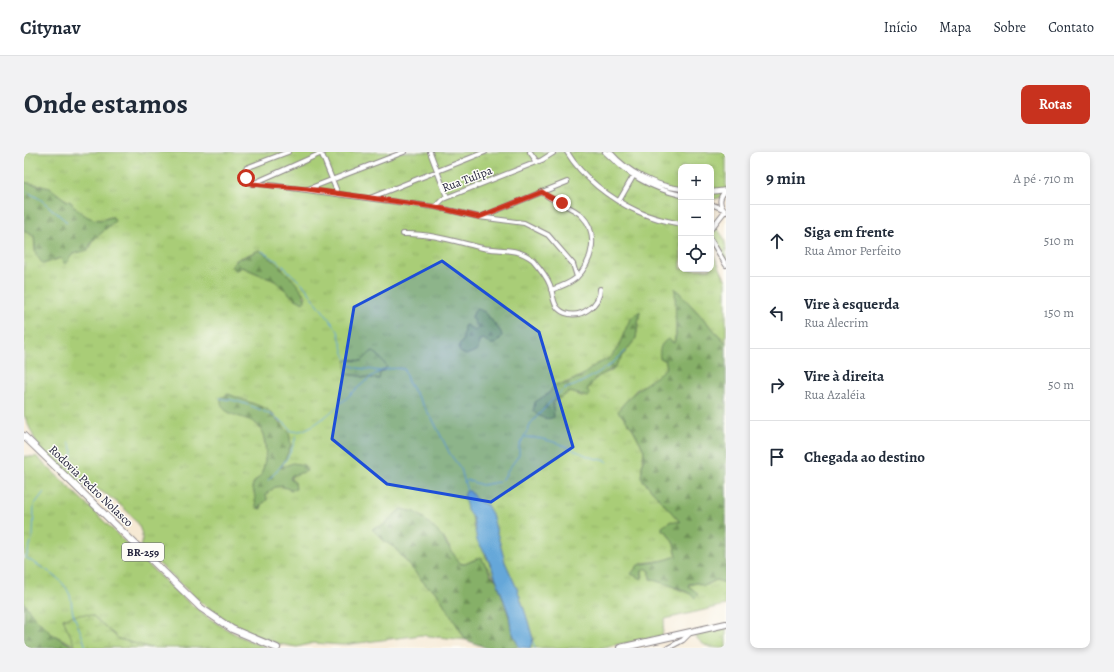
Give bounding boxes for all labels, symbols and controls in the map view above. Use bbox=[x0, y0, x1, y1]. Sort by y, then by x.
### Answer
text: Citynav bbox=[20, 15, 81, 41]
text: Início bbox=[884, 18, 917, 37]
text: Mapa bbox=[939, 18, 971, 37]
text: Sobre bbox=[993, 18, 1026, 37]
text: Contato bbox=[1048, 18, 1094, 37]
text: Onde estamos bbox=[24, 85, 188, 123]
button: Rotas bbox=[1021, 85, 1090, 124]
street label: Rua Tulipa bbox=[440, 162, 495, 196]
map controls bbox=[678, 164, 714, 272]
button: + bbox=[678, 164, 714, 200]
text: 9 min bbox=[766, 167, 806, 190]
route start bbox=[237, 169, 255, 187]
text: A pé · 710 m bbox=[1013, 170, 1074, 187]
route end bbox=[553, 194, 571, 212]
button: − bbox=[678, 200, 714, 236]
text: Siga em frente bbox=[804, 222, 894, 242]
icon: ahead bbox=[766, 230, 788, 252]
text: 510 m bbox=[1044, 232, 1074, 249]
button: locate bbox=[678, 236, 714, 272]
text: Rua Amor Perfeito bbox=[804, 242, 901, 259]
text: Vire à esquerda bbox=[804, 294, 900, 314]
icon: left bbox=[766, 302, 788, 324]
text: 150 m bbox=[1044, 304, 1074, 321]
text: Rua Alecrim bbox=[804, 314, 869, 331]
text: Vire à direita bbox=[804, 366, 884, 386]
icon: right bbox=[766, 374, 788, 396]
text: 50 m bbox=[1048, 376, 1074, 393]
text: Rua Azaléia bbox=[804, 386, 866, 403]
street label: Rodovia Pedro Nolasco bbox=[45, 442, 137, 530]
icon: arrive bbox=[766, 446, 788, 468]
text: Chegada ao destino bbox=[804, 447, 925, 467]
road number: BR-259 bbox=[122, 543, 164, 561]

